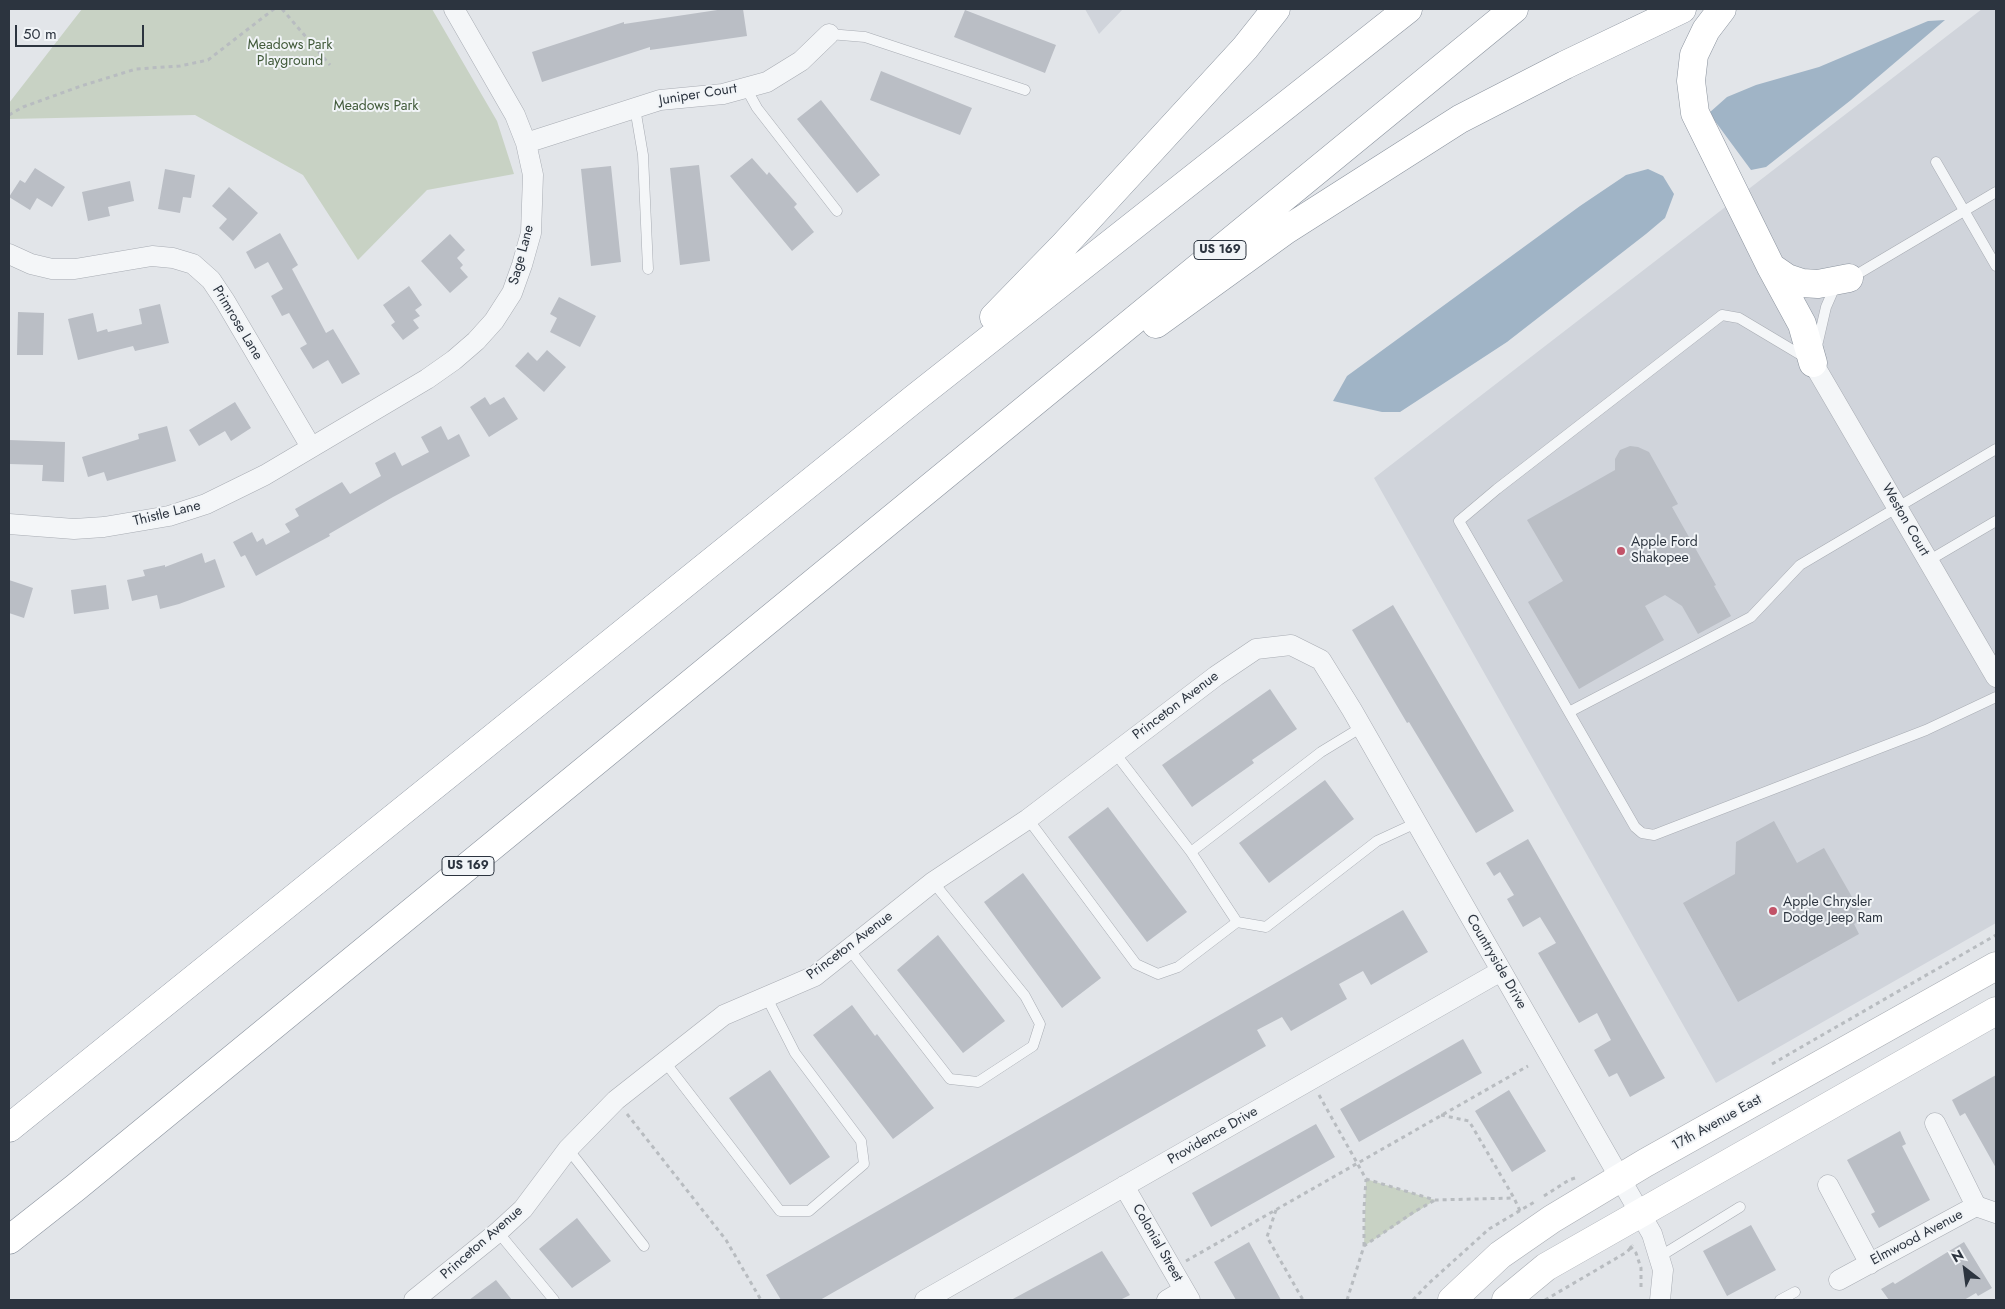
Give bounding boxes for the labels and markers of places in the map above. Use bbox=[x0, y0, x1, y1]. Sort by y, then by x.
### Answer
place label: Apple Ford Shakopee bbox=[1631, 535, 1698, 568]
marker: Apple Ford Shakopee bbox=[1615, 545, 1627, 557]
place label: Apple Chrysler Dodge Jeep Ram bbox=[1783, 895, 1883, 928]
marker: Apple Chrysler Dodge Jeep Ram bbox=[1767, 905, 1779, 917]

